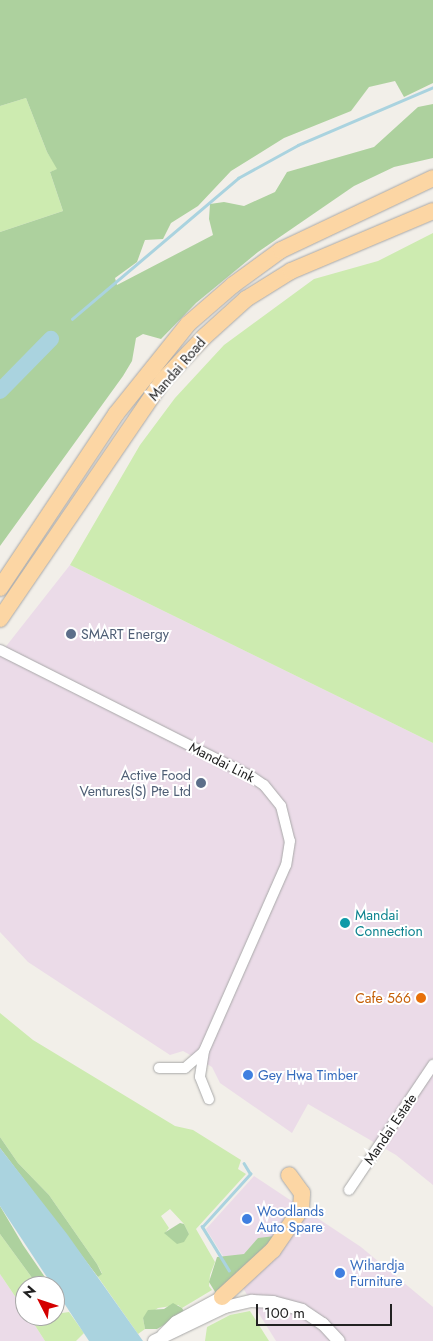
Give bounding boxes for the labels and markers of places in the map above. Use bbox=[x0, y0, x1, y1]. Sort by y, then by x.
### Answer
place label: SMART Energy bbox=[81, 626, 169, 642]
marker: SMART Energy bbox=[65, 628, 77, 640]
place label: Active Food Ventures(S) Pte Ltd bbox=[80, 767, 191, 800]
marker: Active Food Ventures(S) Pte Ltd bbox=[195, 777, 207, 789]
place label: Mandai Connection bbox=[355, 907, 423, 940]
marker: Mandai Connection bbox=[339, 917, 351, 929]
place label: Cafe 566 bbox=[355, 990, 411, 1006]
marker: Cafe 566 bbox=[415, 992, 427, 1004]
place label: Gey Hwa Timber bbox=[258, 1067, 358, 1083]
marker: Gey Hwa Timber bbox=[242, 1069, 254, 1081]
place label: Woodlands Auto Spare bbox=[257, 1203, 324, 1236]
marker: Woodlands Auto Spare bbox=[241, 1213, 253, 1225]
place label: Wihardja Furniture bbox=[350, 1257, 405, 1290]
marker: Wihardja Furniture bbox=[334, 1267, 346, 1279]

